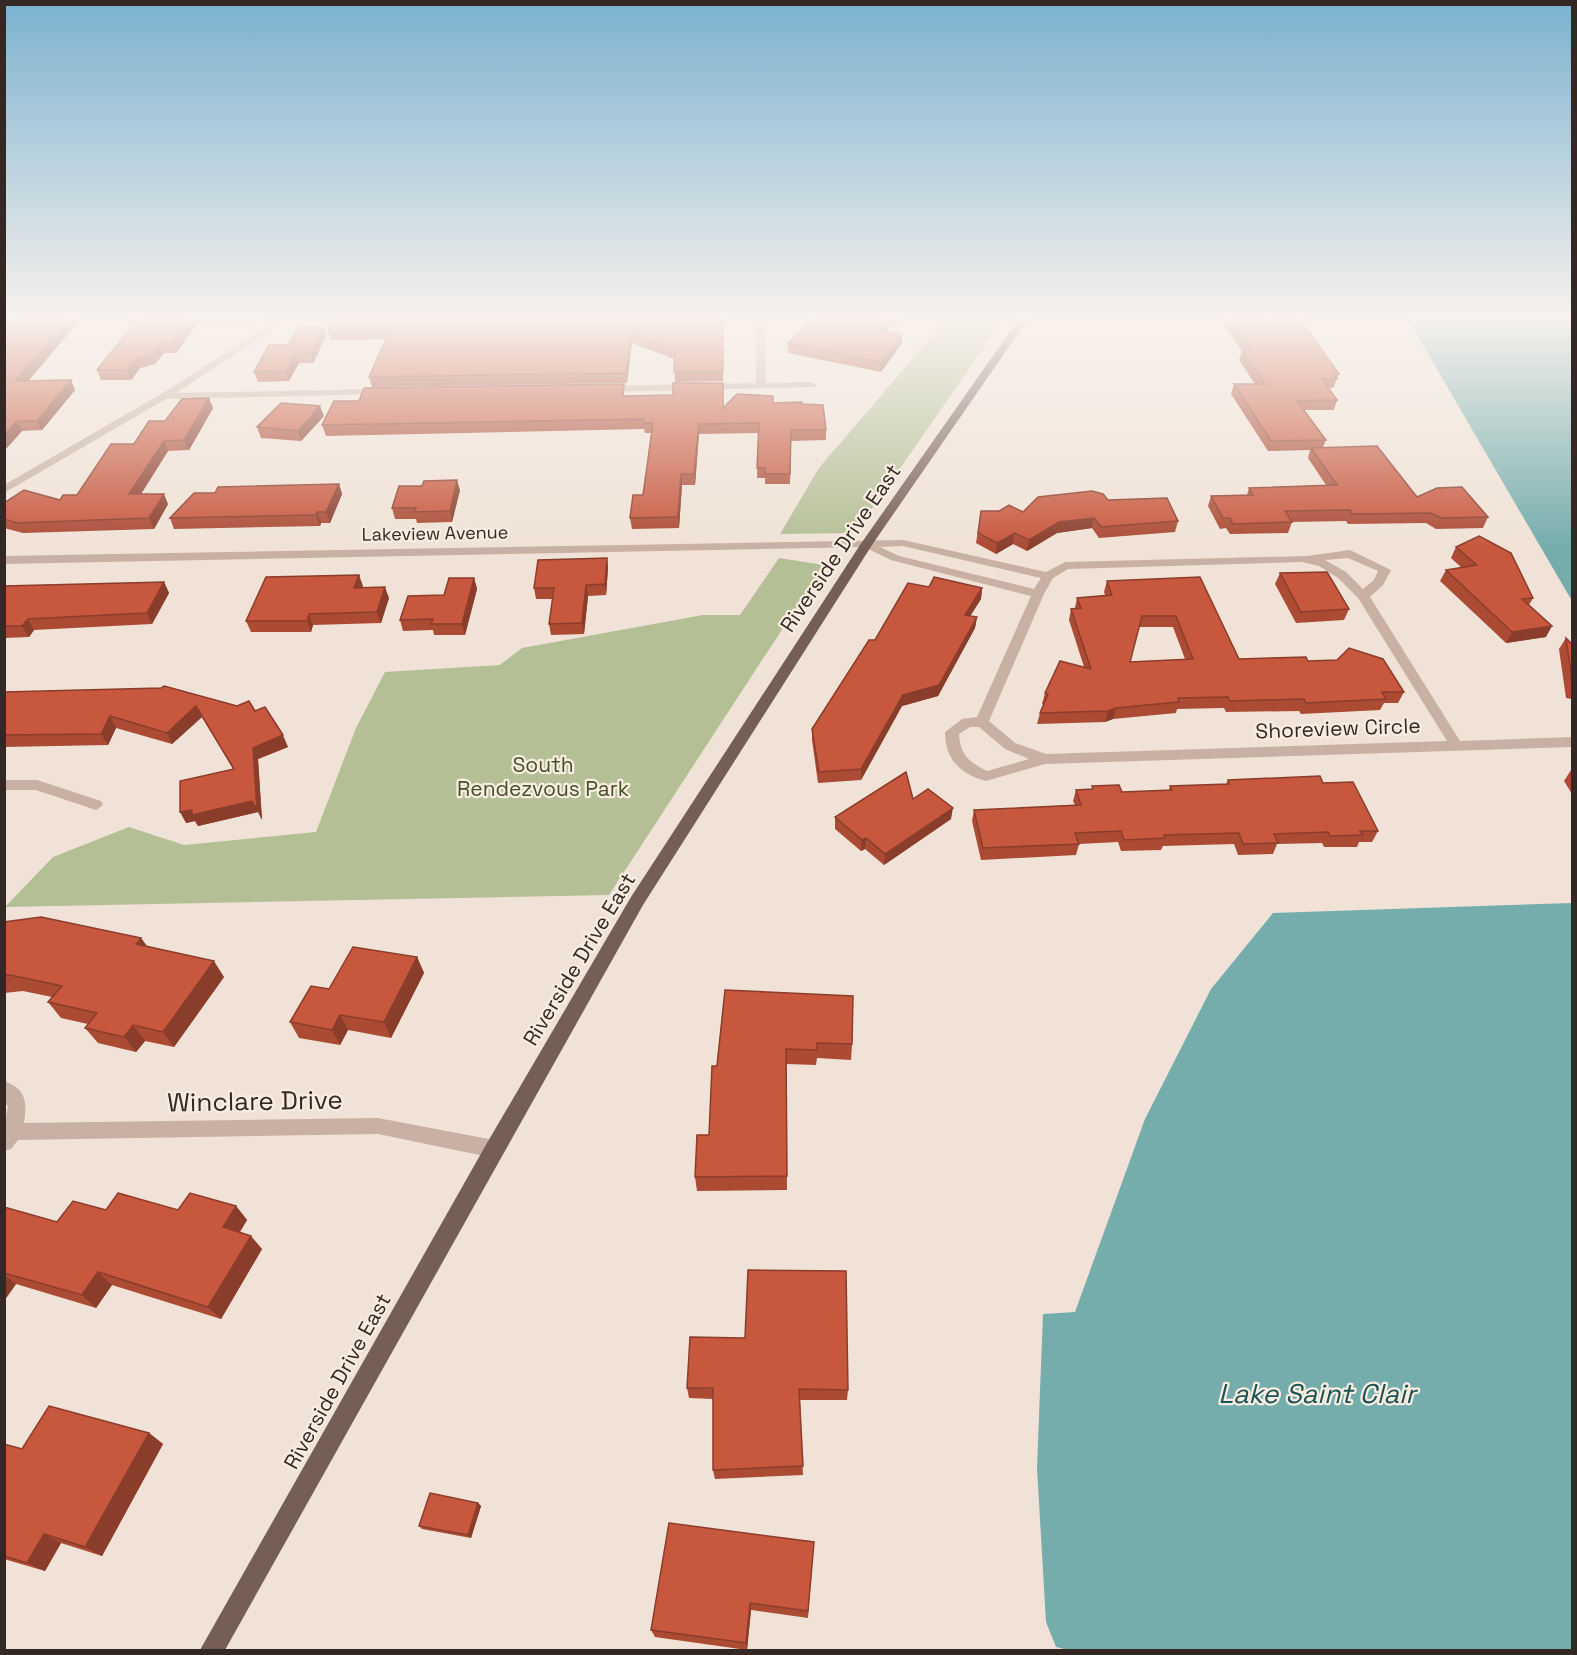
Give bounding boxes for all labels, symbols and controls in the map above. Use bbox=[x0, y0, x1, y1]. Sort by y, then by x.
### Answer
street label: Riverside Drive East bbox=[774, 459, 906, 637]
street label: Lakeview Avenue bbox=[361, 520, 509, 546]
street label: Shoreview Circle bbox=[1255, 712, 1421, 744]
park label: South Rendezvous Park bbox=[457, 751, 629, 802]
street label: Riverside Drive East bbox=[517, 868, 641, 1050]
street label: Winclare Drive bbox=[167, 1082, 343, 1120]
street label: Riverside Drive East bbox=[277, 1288, 397, 1474]
water label: Lake Saint Clair bbox=[1218, 1376, 1419, 1411]

